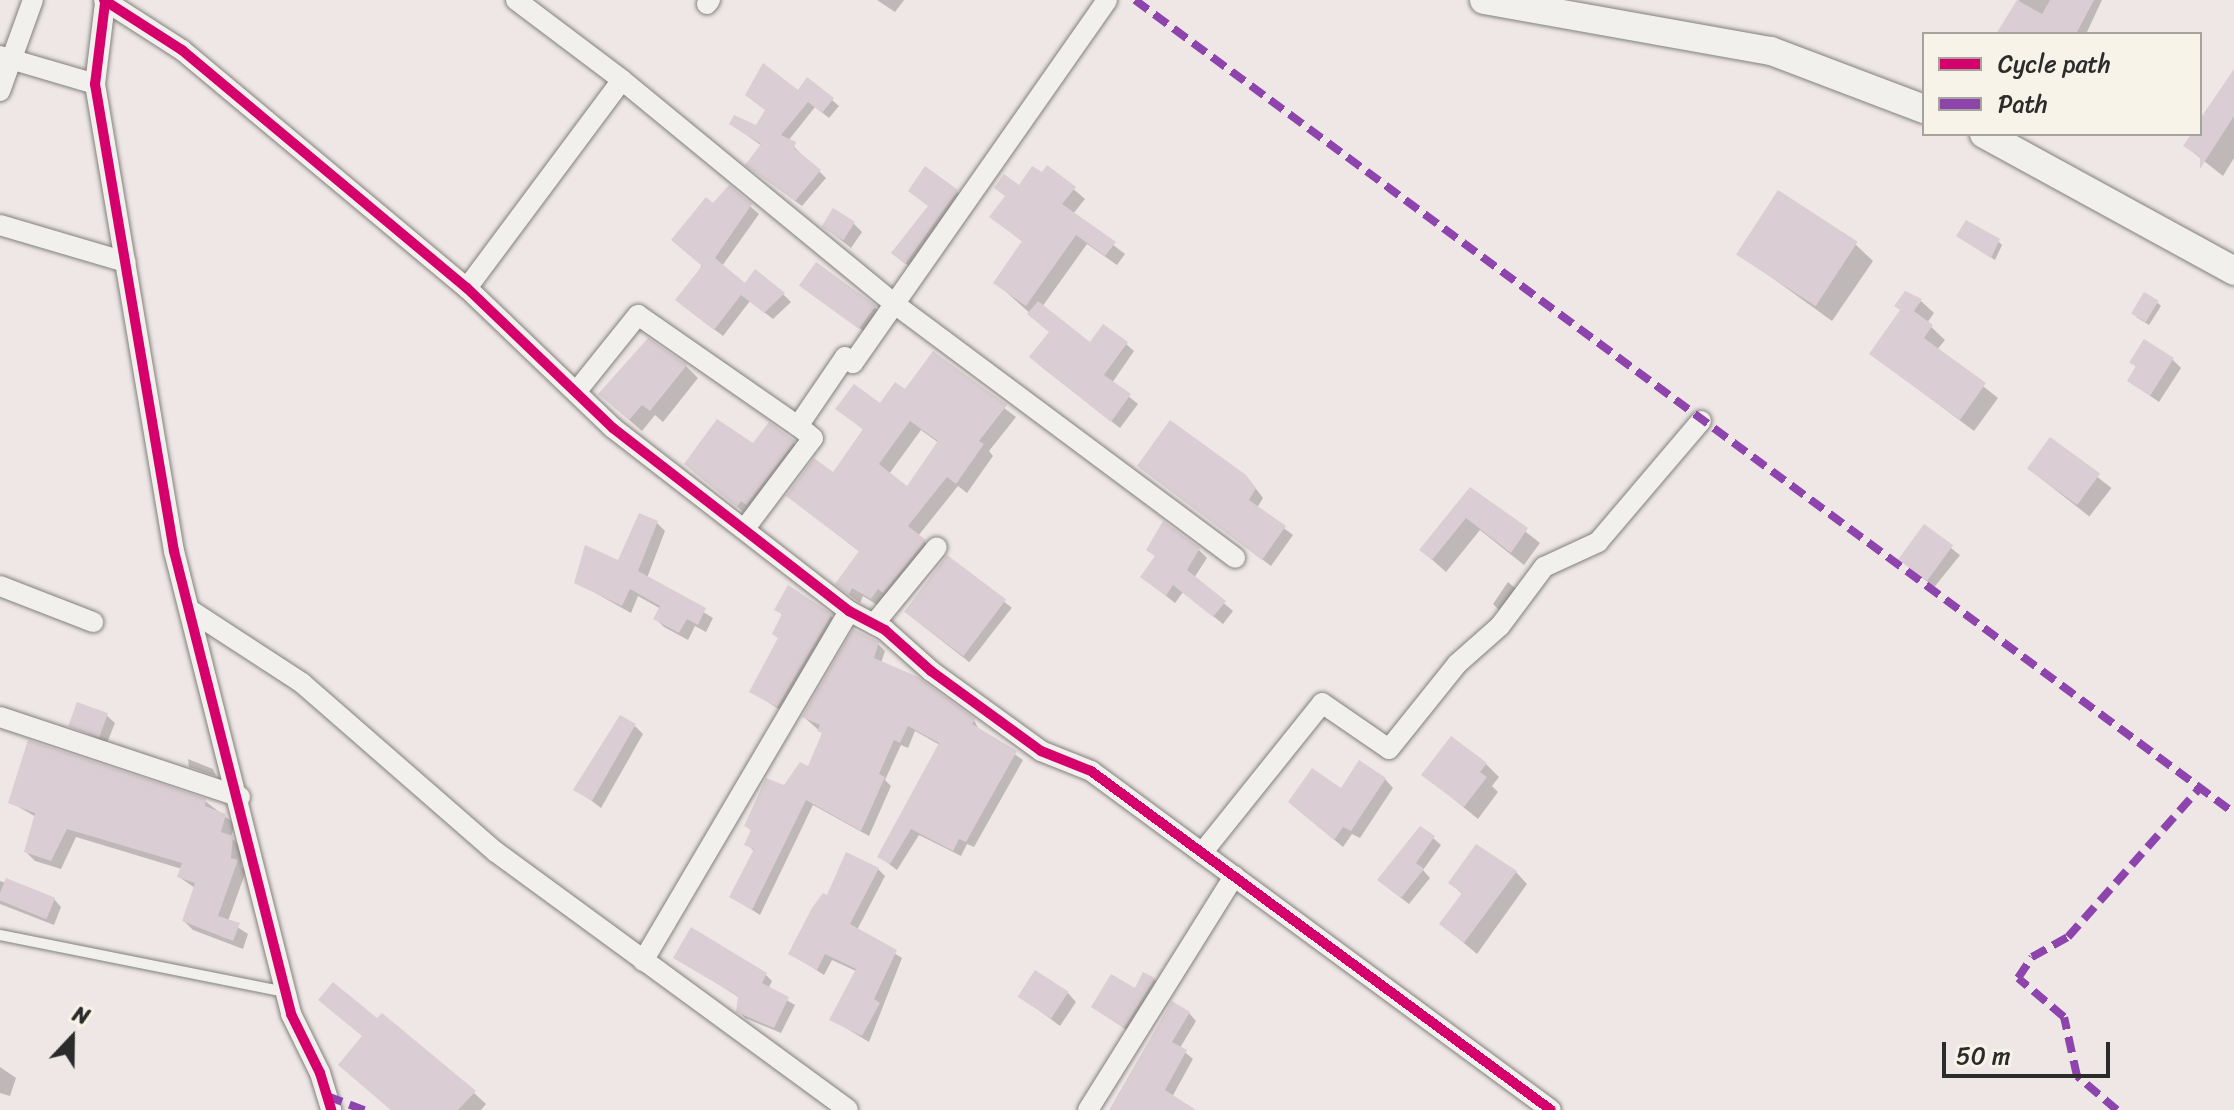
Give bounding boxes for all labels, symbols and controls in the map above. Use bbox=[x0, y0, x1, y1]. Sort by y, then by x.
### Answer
legend bbox=[1922, 32, 2202, 136]
text: Cycle path bbox=[1998, 43, 2111, 85]
text: Path bbox=[1998, 83, 2048, 125]
text: N bbox=[67, 994, 96, 1036]
north arrow bbox=[32, 998, 112, 1078]
scale bar bbox=[1946, 1026, 2114, 1076]
text: 50 m bbox=[1956, 1035, 2011, 1077]

